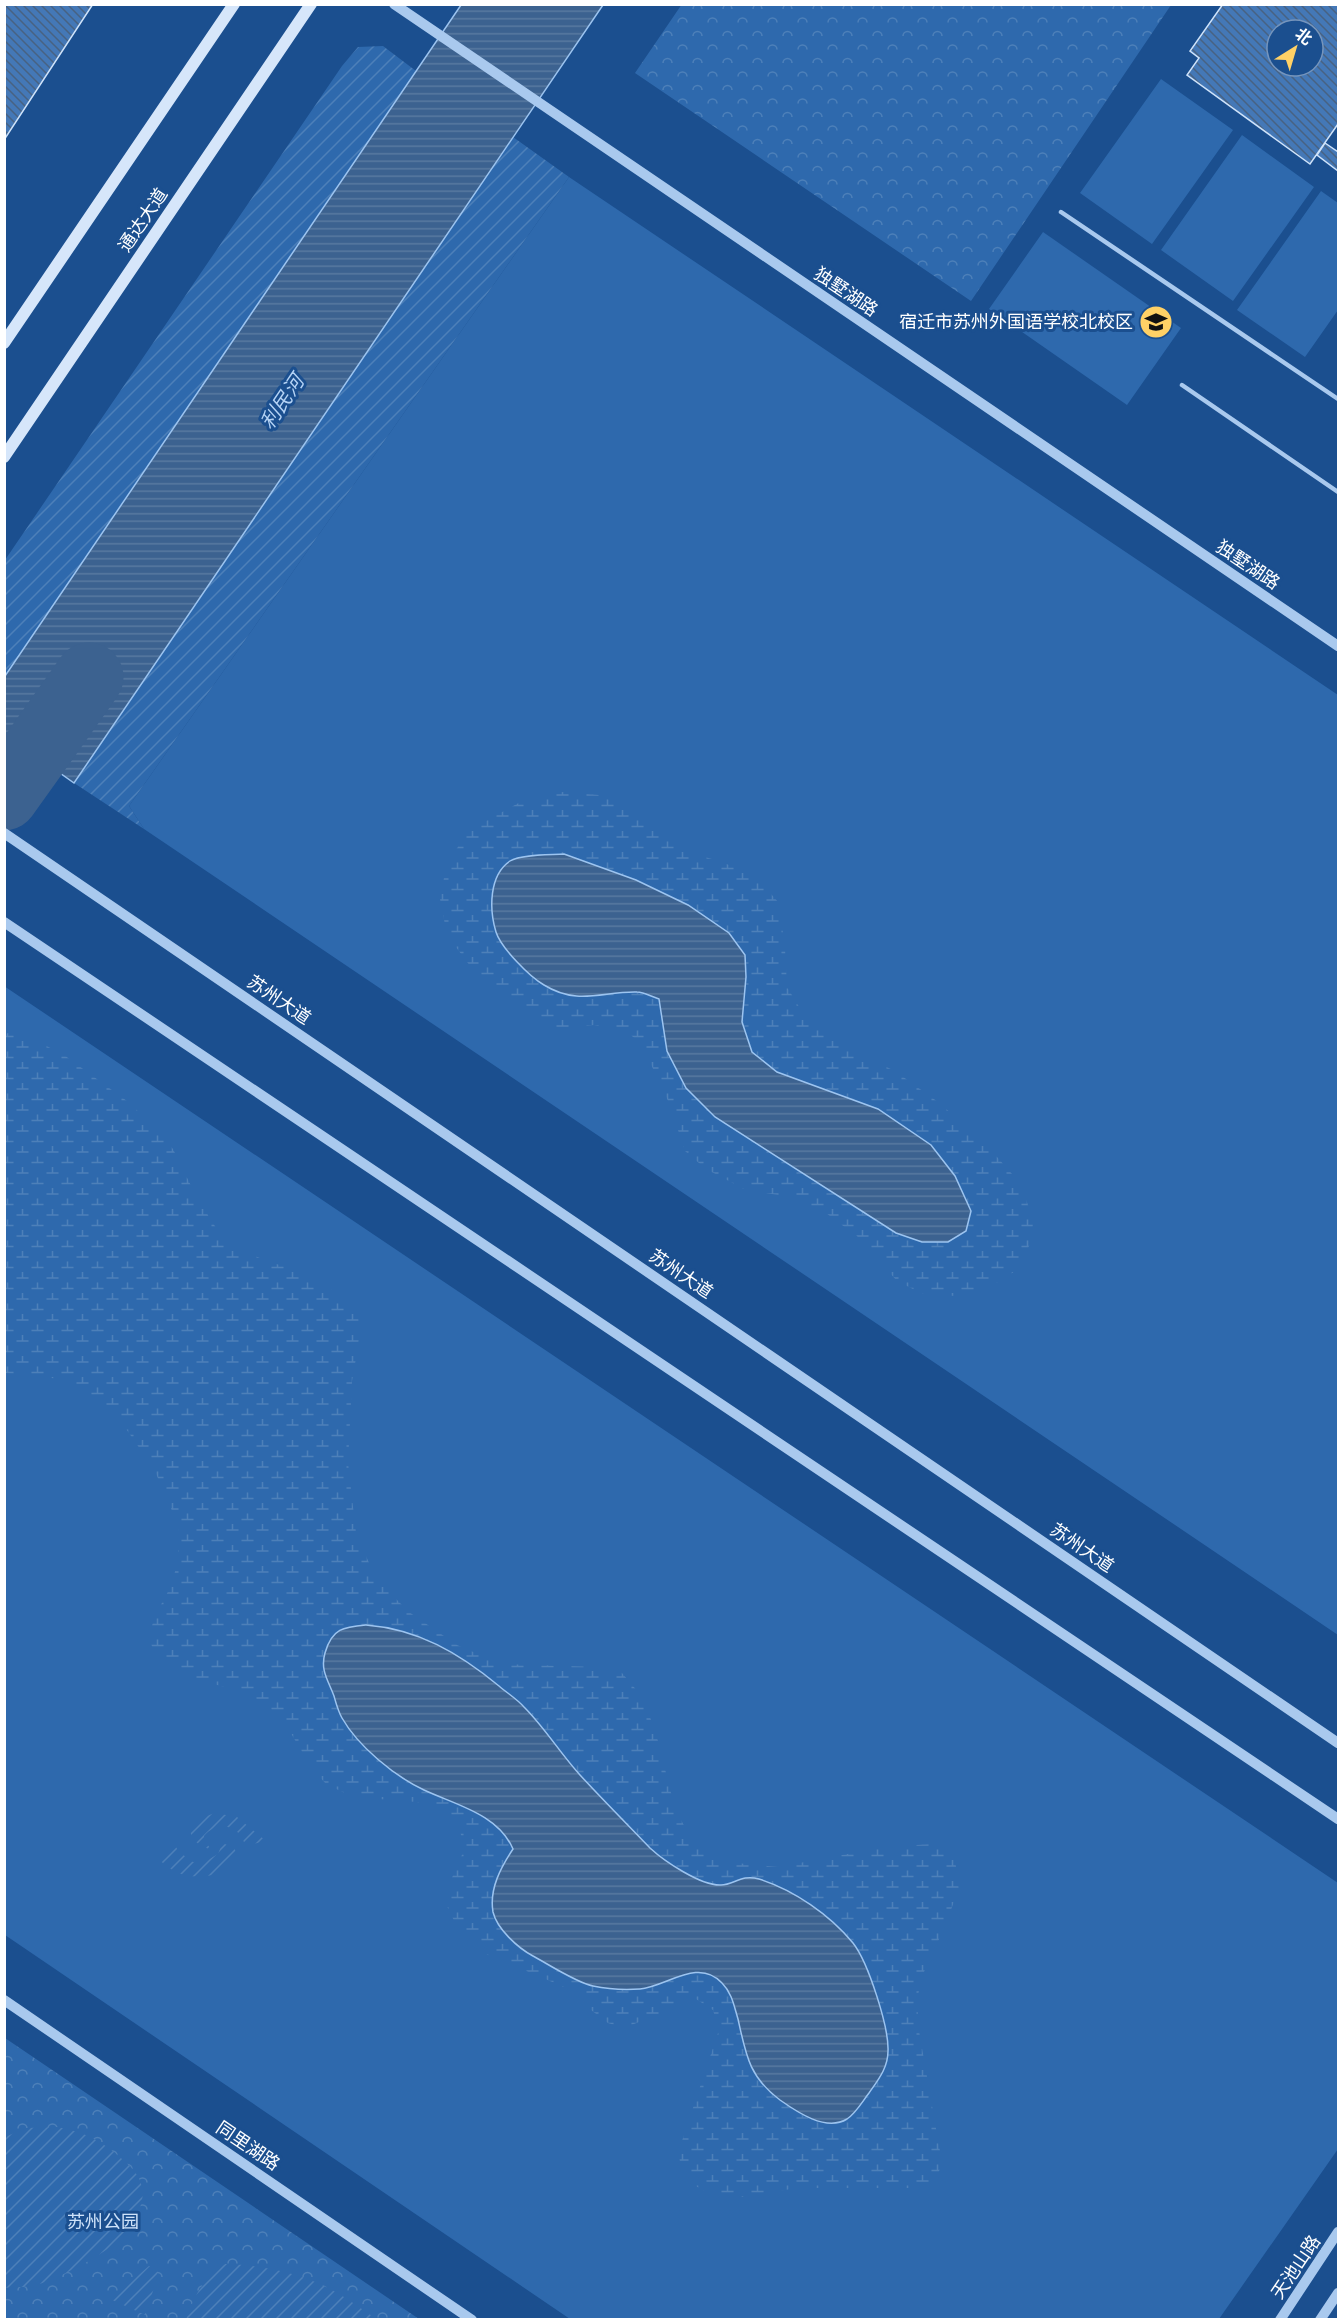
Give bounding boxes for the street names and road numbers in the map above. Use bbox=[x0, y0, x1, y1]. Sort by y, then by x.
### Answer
street label: 通达大道 bbox=[114, 184, 172, 256]
street label: 独墅湖路 bbox=[810, 263, 882, 321]
street label: 独墅湖路 bbox=[1212, 536, 1284, 594]
street label: 苏州大道 bbox=[243, 971, 315, 1029]
street label: 苏州大道 bbox=[645, 1245, 717, 1303]
street label: 苏州大道 bbox=[1046, 1519, 1118, 1577]
street label: 同里湖路 bbox=[212, 2117, 284, 2175]
street label: 天池山路 bbox=[1267, 2231, 1325, 2303]

